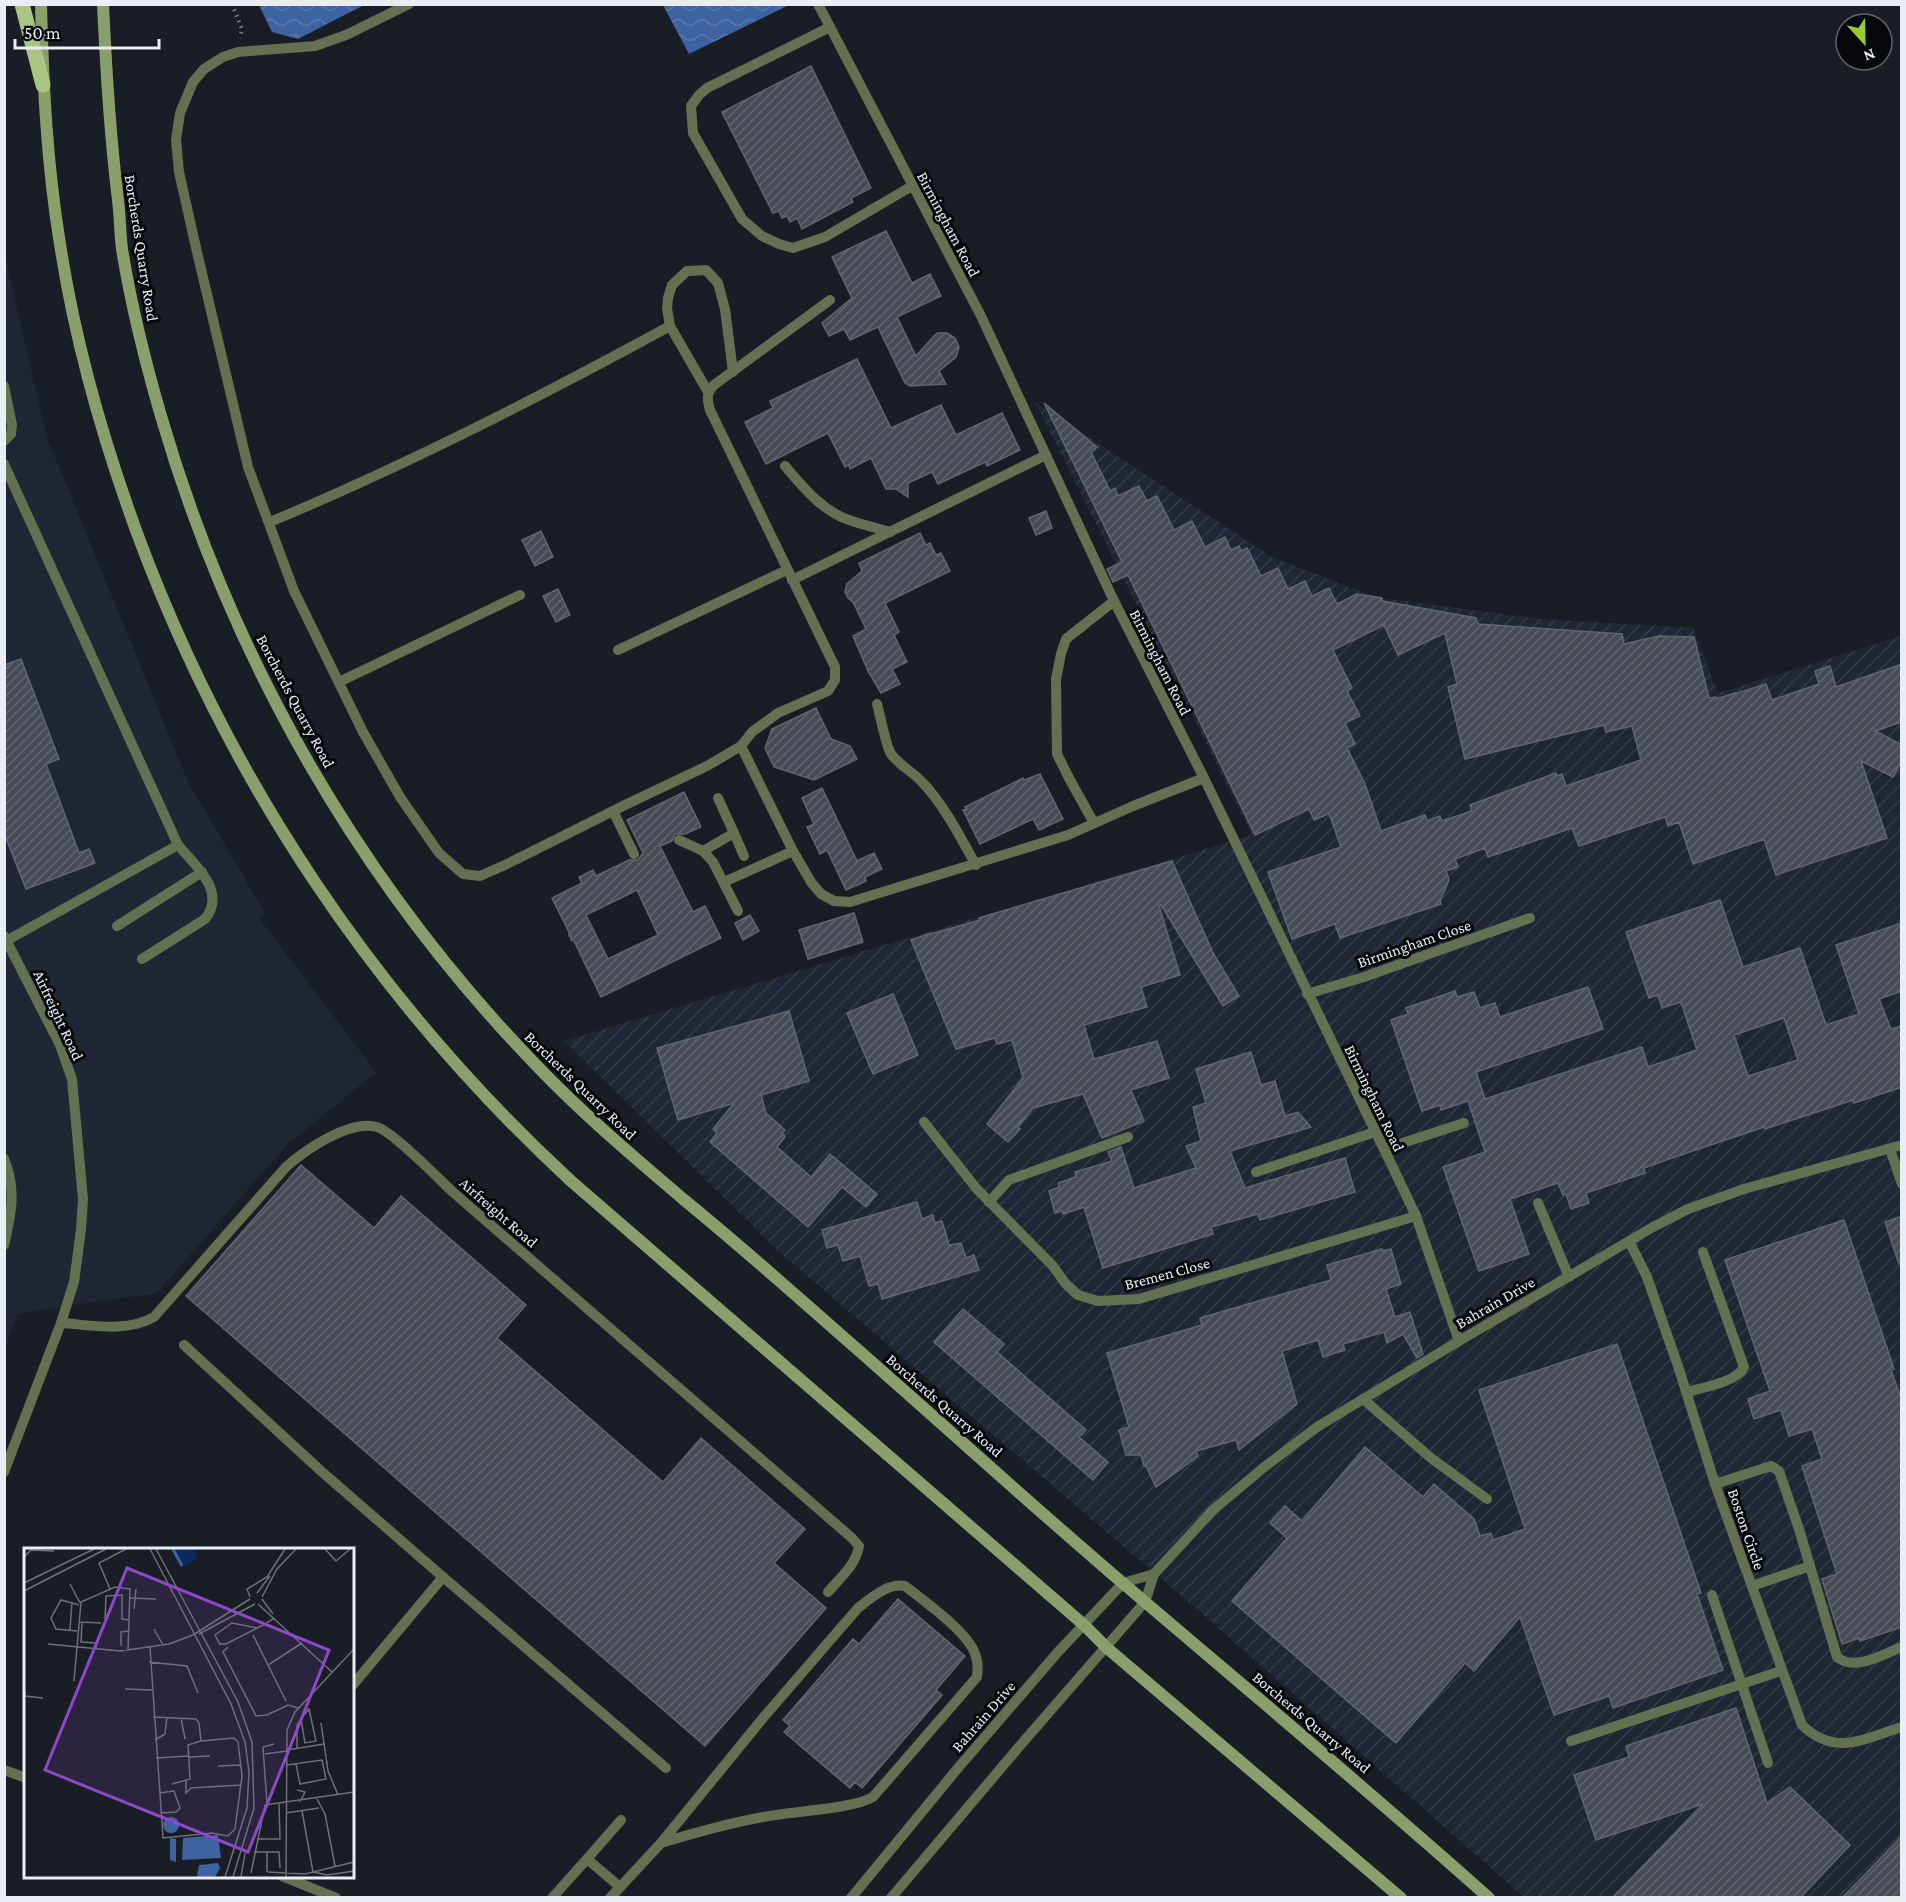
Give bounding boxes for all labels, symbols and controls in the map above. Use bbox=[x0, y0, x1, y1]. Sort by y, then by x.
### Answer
scale bar bbox=[15, 12, 159, 50]
north arrow bbox=[1834, 12, 1894, 72]
text: 50 m bbox=[24, 23, 61, 43]
text: N bbox=[1861, 46, 1878, 65]
street label: Birmingham Road bbox=[913, 169, 984, 281]
street label: Borcherds Quarry Road bbox=[121, 174, 162, 323]
street label: Birmingham Road bbox=[1126, 607, 1195, 719]
street label: Borcherds Quarry Road bbox=[252, 632, 338, 772]
street label: Birmingham Close bbox=[1355, 916, 1473, 972]
street label: Airfreight Road bbox=[29, 968, 87, 1064]
street label: Borcherds Quarry Road bbox=[521, 1028, 640, 1144]
street label: Birmingham Road bbox=[1341, 1042, 1408, 1155]
street label: Airfreight Road bbox=[456, 1174, 541, 1252]
street label: Bremen Close bbox=[1123, 1254, 1212, 1293]
street label: Bahrain Drive bbox=[1453, 1273, 1538, 1332]
street label: Borcherds Quarry Road bbox=[883, 1350, 1007, 1462]
street label: Boston Circle bbox=[1725, 1486, 1768, 1572]
inset map bbox=[24, 1548, 354, 1878]
street label: Borcherds Quarry Road bbox=[1249, 1668, 1374, 1778]
street label: Bahrain Drive bbox=[948, 1678, 1019, 1755]

